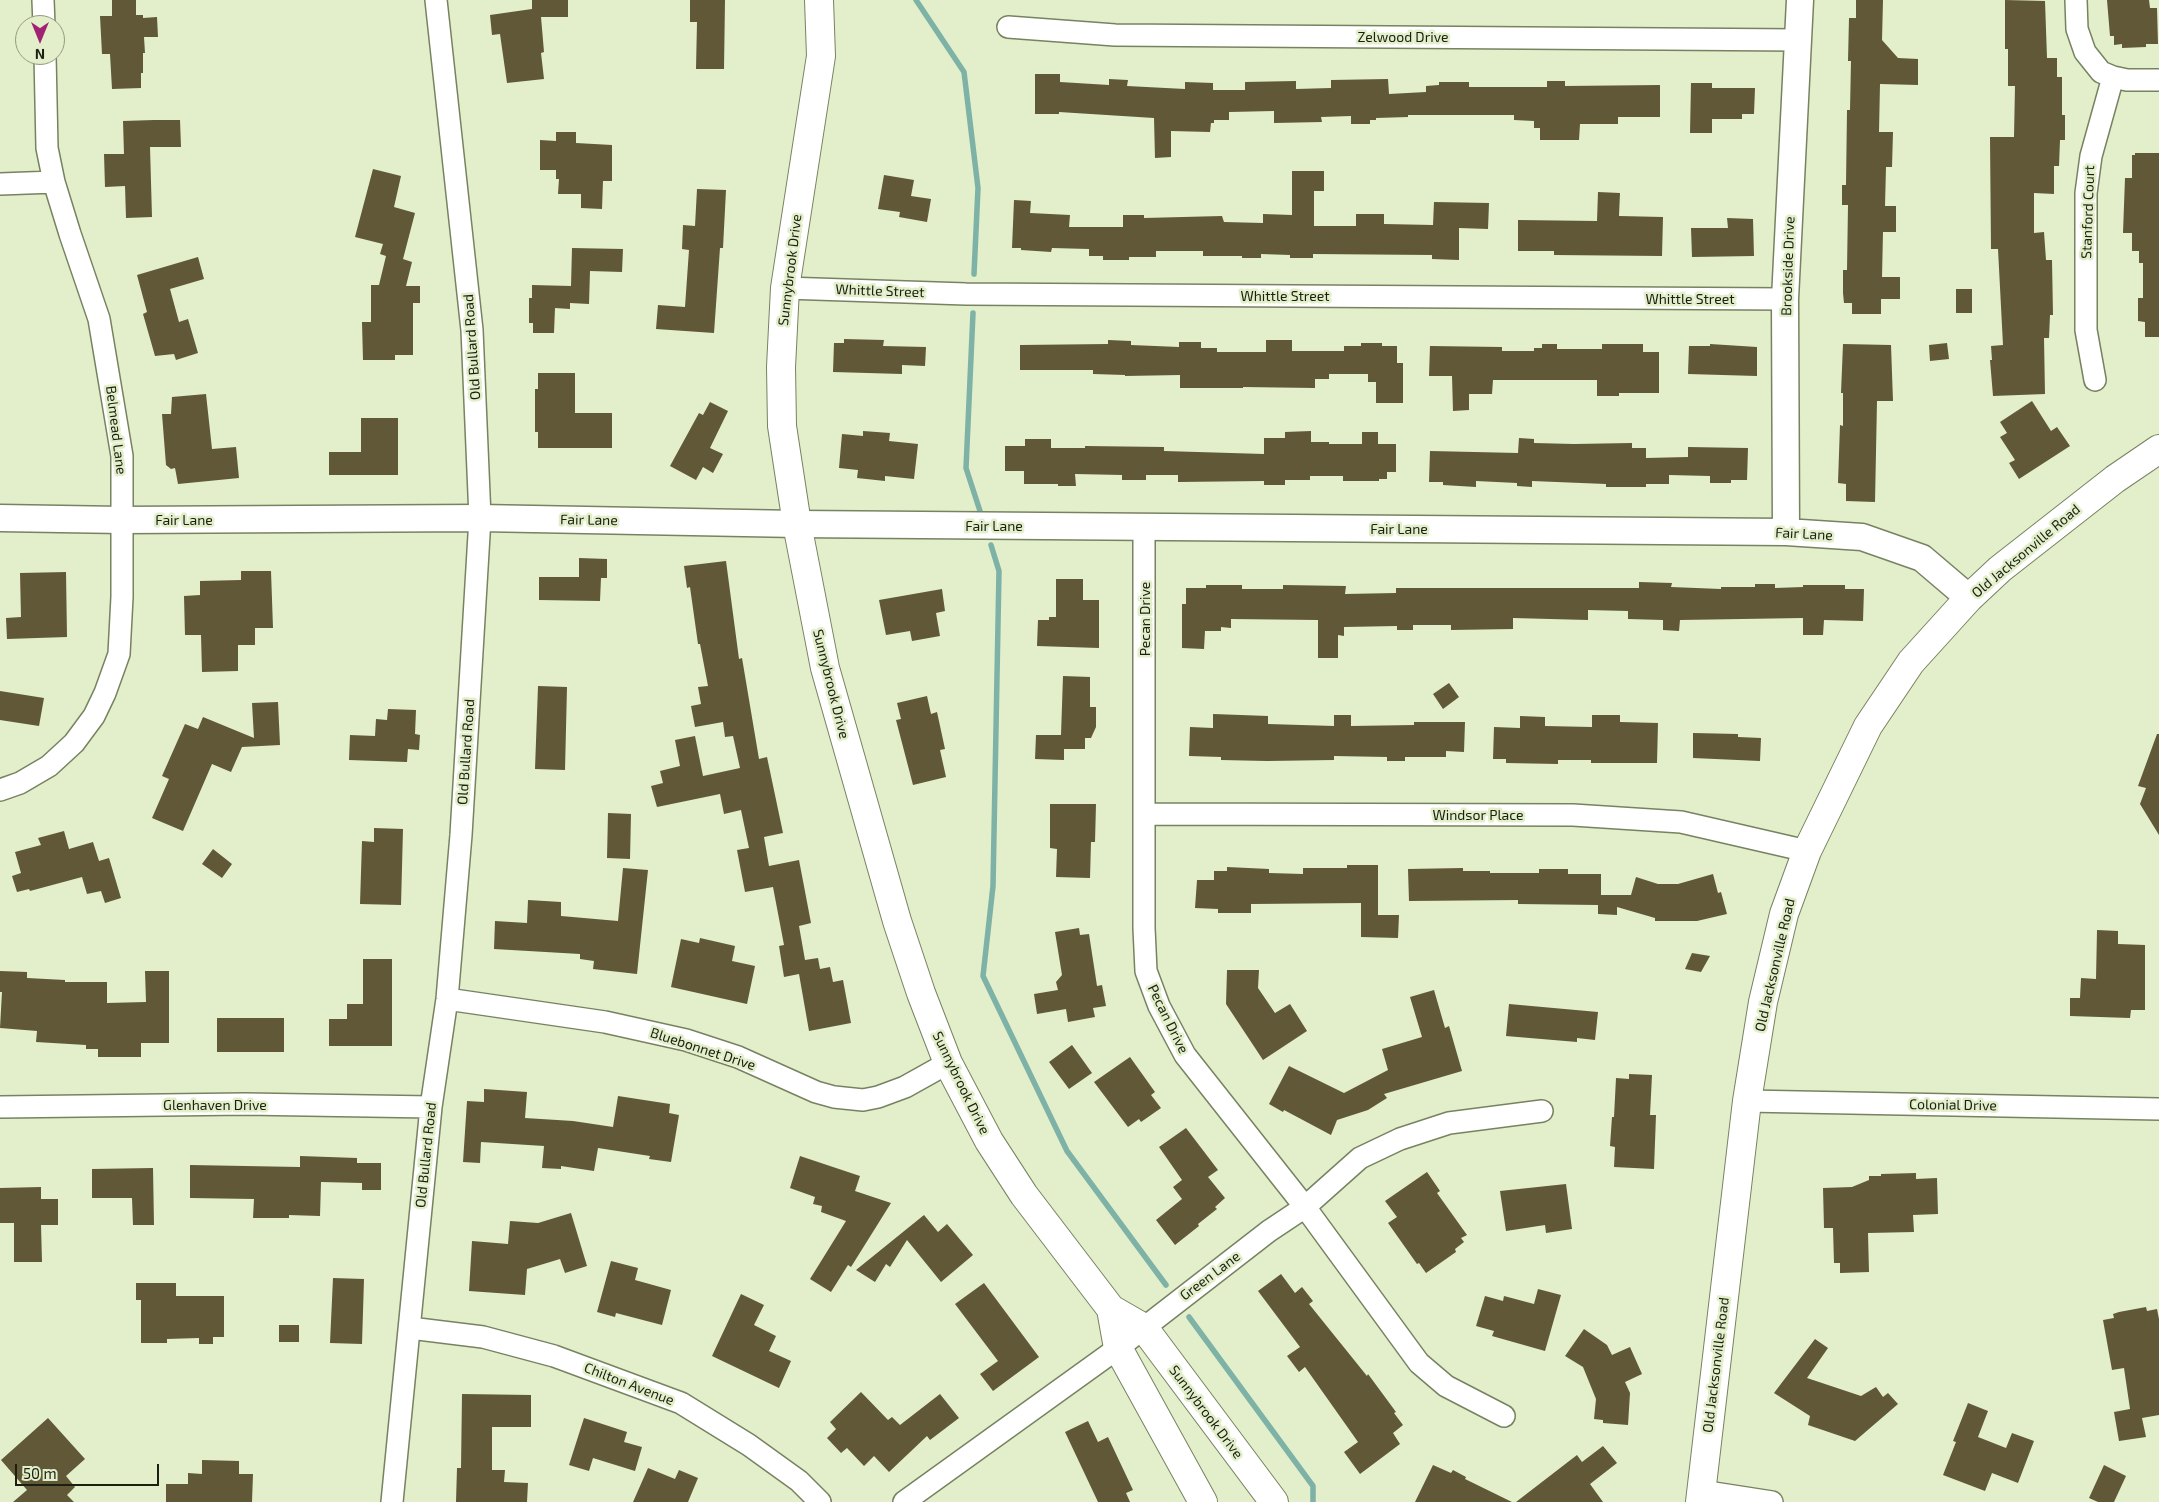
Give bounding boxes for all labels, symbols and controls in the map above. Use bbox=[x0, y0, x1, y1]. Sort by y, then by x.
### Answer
north arrow bbox=[15, 15, 65, 65]
street label: Zelwood Drive bbox=[1357, 29, 1449, 45]
text: N bbox=[35, 46, 45, 63]
street label: Stanford Court bbox=[2078, 165, 2098, 259]
street label: Sunnybrook Drive bbox=[775, 213, 805, 327]
street label: Brookside Drive bbox=[1778, 216, 1798, 316]
street label: Whittle Street bbox=[835, 281, 925, 301]
street label: Whittle Street bbox=[1240, 288, 1330, 304]
street label: Whittle Street bbox=[1645, 291, 1735, 307]
street label: Old Bullard Road bbox=[460, 293, 484, 401]
street label: Belmead Lane bbox=[102, 385, 130, 475]
street label: Old Jacksonville Road bbox=[1968, 501, 2084, 601]
street label: Fair Lane bbox=[560, 511, 618, 529]
street label: Fair Lane bbox=[155, 512, 213, 528]
street label: Fair Lane bbox=[965, 518, 1023, 534]
street label: Fair Lane bbox=[1370, 521, 1428, 537]
street label: Fair Lane bbox=[1775, 524, 1833, 544]
street label: Pecan Drive bbox=[1137, 582, 1153, 656]
street label: Sunnybrook Drive bbox=[809, 627, 853, 741]
street label: Old Bullard Road bbox=[454, 698, 478, 806]
street label: Windsor Place bbox=[1432, 807, 1524, 823]
street label: Old Jacksonville Road bbox=[1751, 897, 1799, 1033]
street label: Pecan Drive bbox=[1144, 982, 1192, 1056]
street label: Bluebonnet Drive bbox=[648, 1024, 758, 1074]
street label: Sunnybrook Drive bbox=[929, 1029, 993, 1137]
street label: Colonial Drive bbox=[1909, 1096, 1997, 1114]
street label: Glenhaven Drive bbox=[163, 1097, 267, 1113]
street label: Old Bullard Road bbox=[412, 1101, 440, 1209]
street label: Green Lane bbox=[1177, 1248, 1243, 1304]
street label: Old Jacksonville Road bbox=[1699, 1296, 1733, 1434]
street label: Chilton Avenue bbox=[582, 1359, 676, 1409]
street label: Sunnybrook Drive bbox=[1165, 1362, 1247, 1462]
scale bar bbox=[18, 1454, 161, 1486]
text: 50 m bbox=[23, 1464, 57, 1482]

